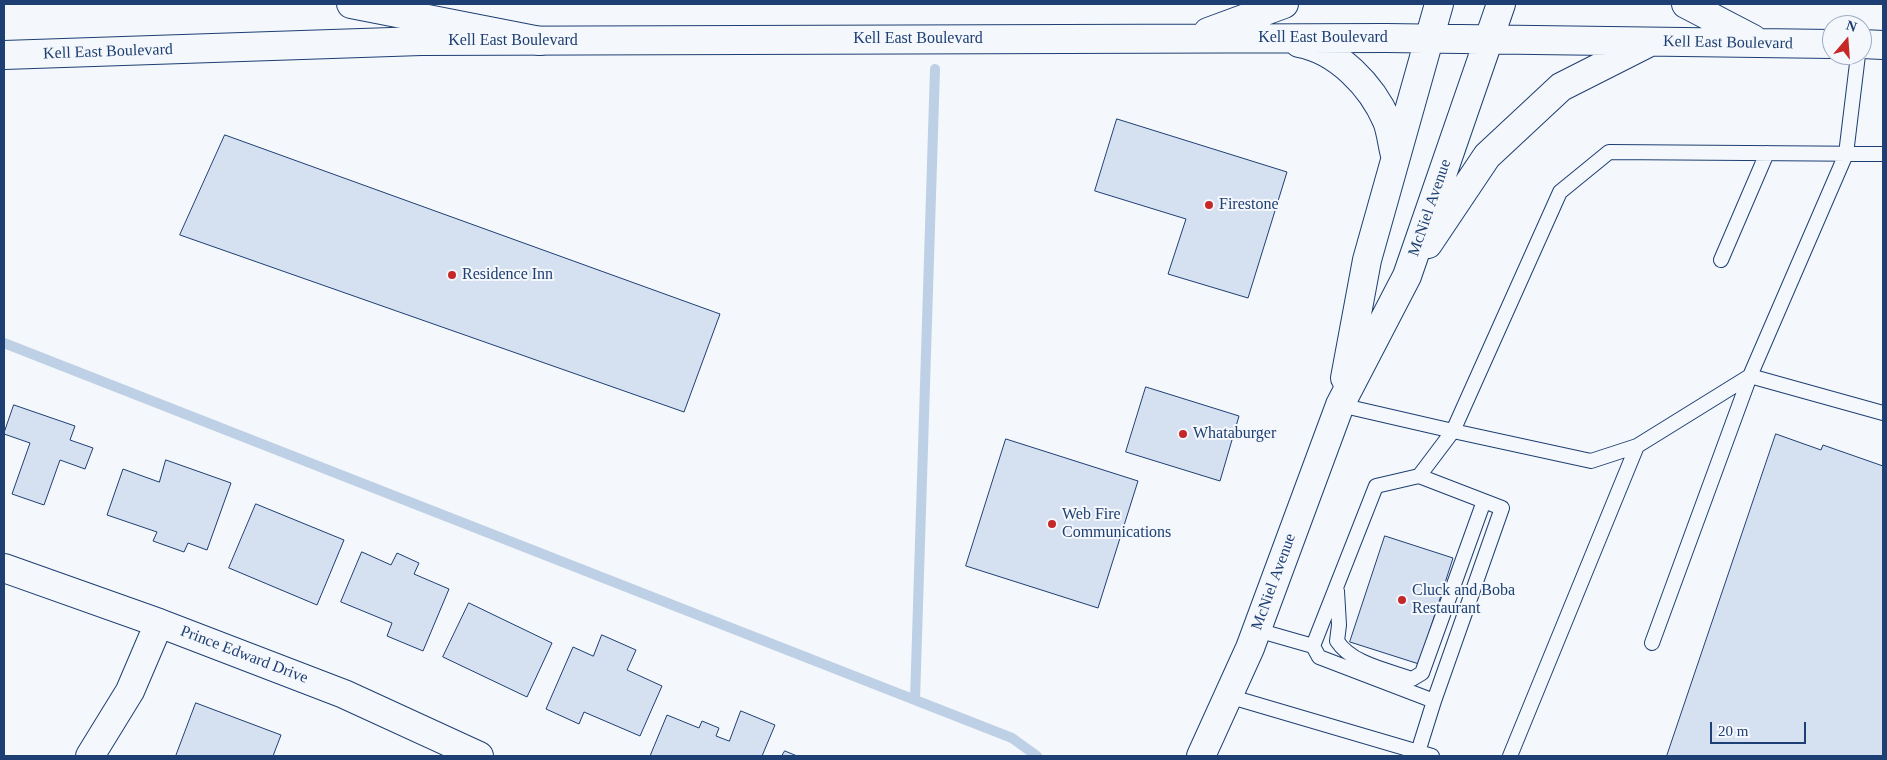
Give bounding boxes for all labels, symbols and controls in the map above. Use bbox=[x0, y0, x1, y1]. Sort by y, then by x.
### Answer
north arrow bbox=[1822, 15, 1872, 65]
text: N bbox=[1844, 18, 1859, 35]
street label: Kell East Boulevard bbox=[1258, 28, 1388, 48]
street label: Kell East Boulevard bbox=[853, 29, 983, 49]
street label: Kell East Boulevard bbox=[448, 31, 578, 51]
street label: Kell East Boulevard bbox=[1663, 32, 1793, 54]
street label: Kell East Boulevard bbox=[43, 40, 173, 64]
street label: McNiel Avenue bbox=[1404, 157, 1456, 259]
place label: Firestone bbox=[1219, 195, 1279, 215]
marker: Firestone bbox=[1203, 199, 1215, 211]
place label: Residence Inn bbox=[462, 265, 553, 285]
marker: Residence Inn bbox=[446, 269, 458, 281]
place label: Whataburger bbox=[1193, 424, 1276, 444]
marker: Whataburger bbox=[1177, 428, 1189, 440]
place label: Web Fire Communications bbox=[1062, 505, 1171, 543]
marker: Web Fire Communications bbox=[1046, 518, 1058, 530]
street label: McNiel Avenue bbox=[1248, 531, 1300, 633]
place label: Cluck and Boba Restaurant bbox=[1412, 581, 1515, 619]
marker: Cluck and Boba Restaurant bbox=[1396, 594, 1408, 606]
street label: Prince Edward Drive bbox=[178, 622, 310, 688]
scale bar bbox=[1712, 712, 1808, 744]
text: 20 m bbox=[1718, 723, 1748, 739]

